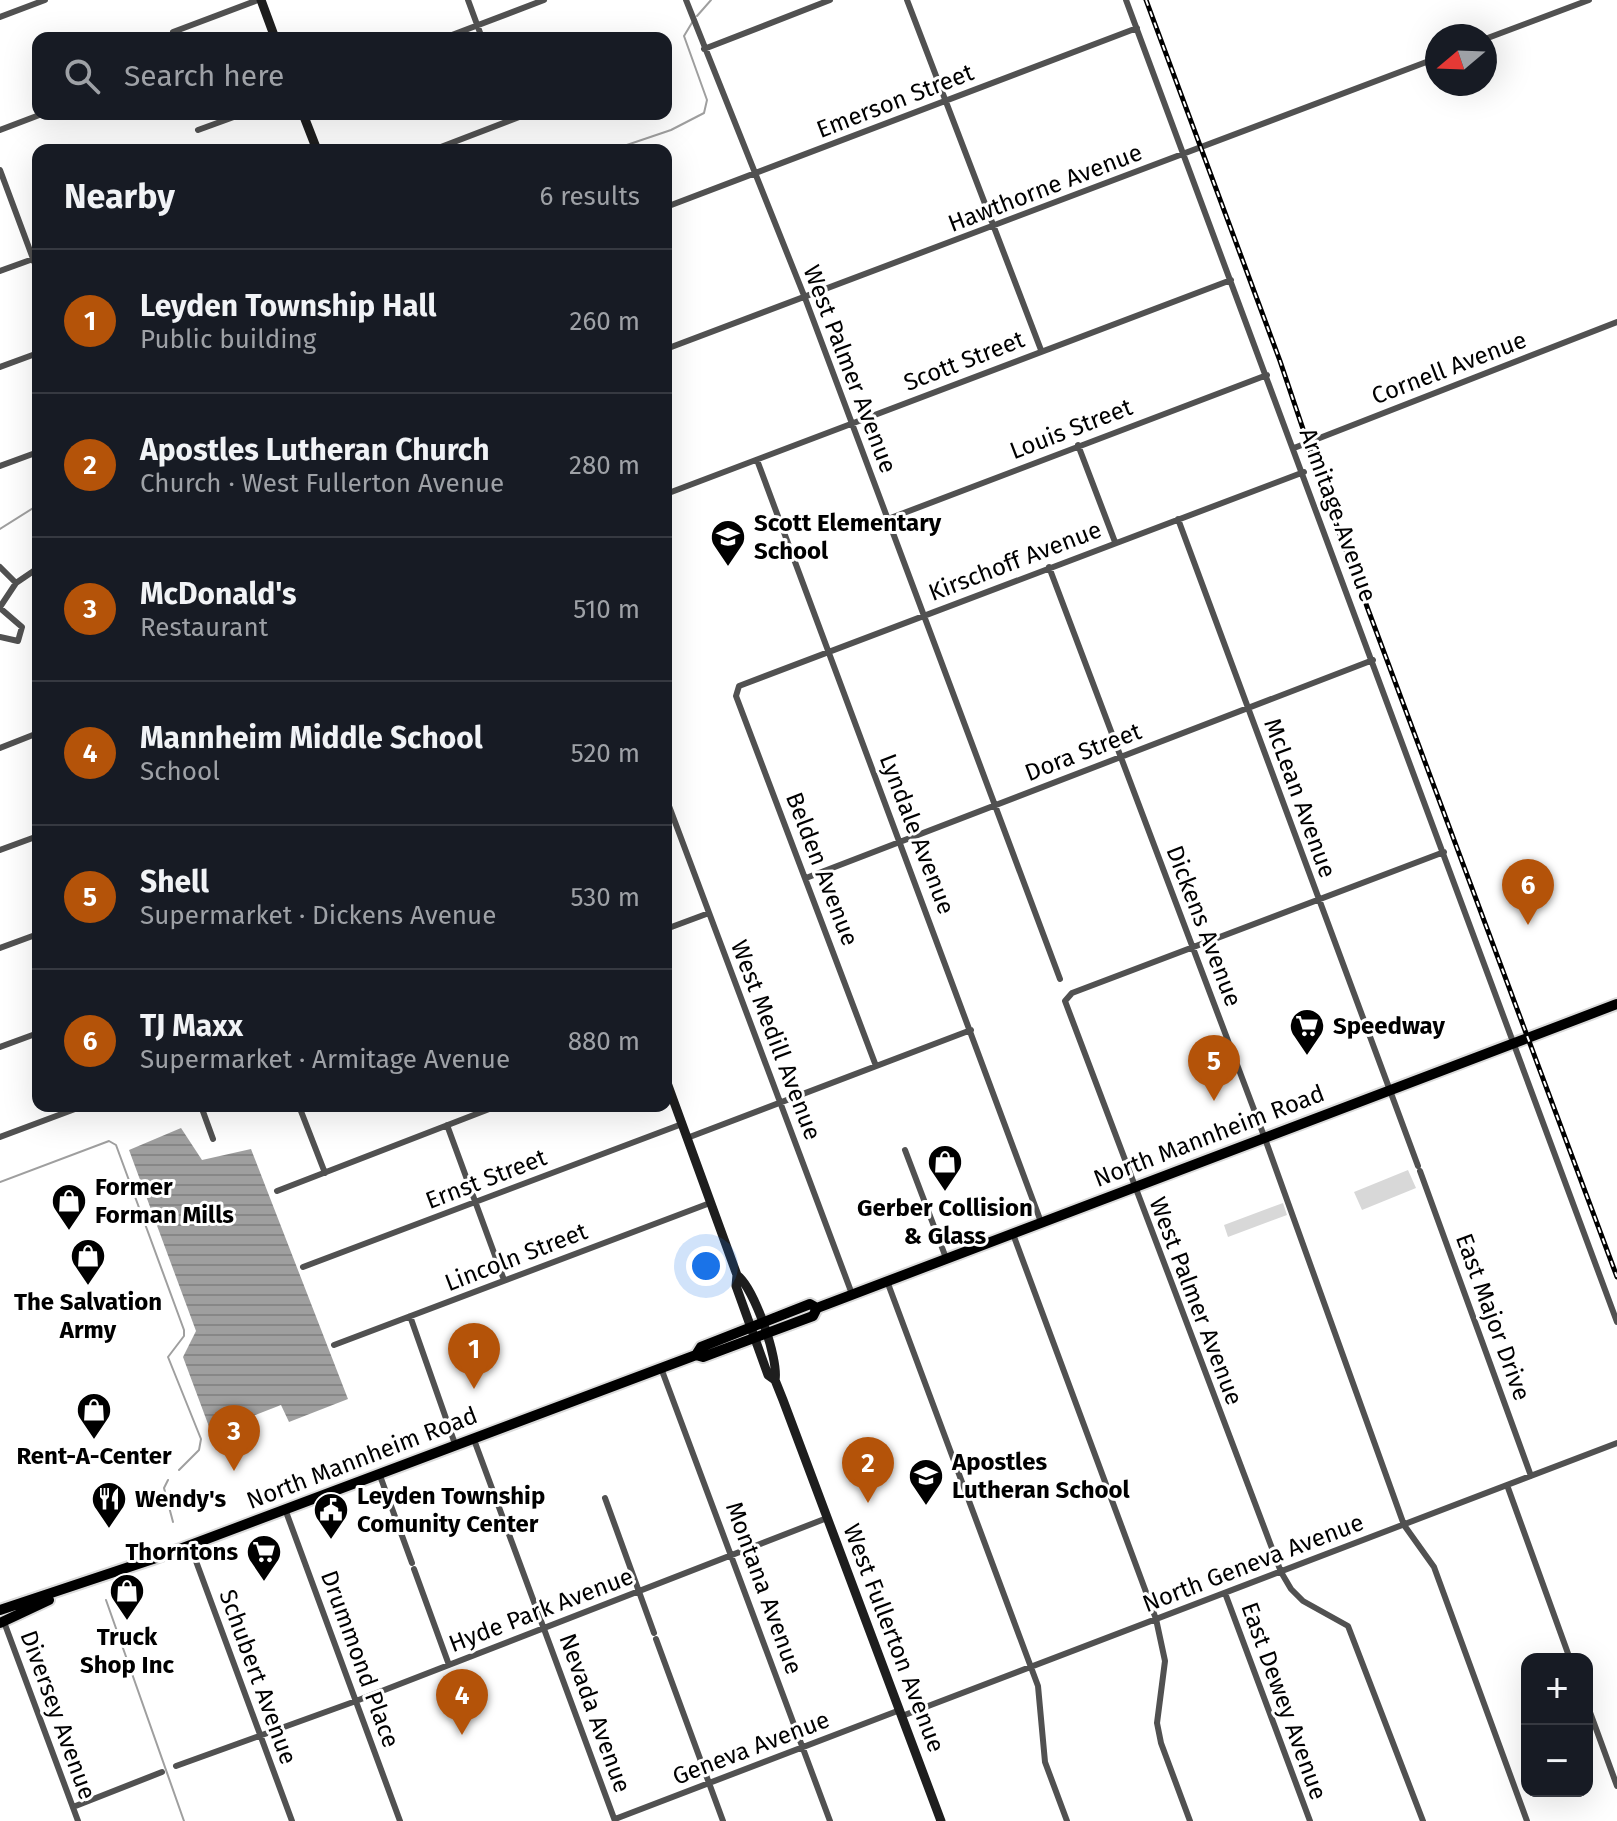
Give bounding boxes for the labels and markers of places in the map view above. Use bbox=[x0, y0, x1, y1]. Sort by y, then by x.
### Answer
place label: Scott Elementary School bbox=[754, 509, 942, 565]
school or university icon: Scott Elementary School bbox=[709, 518, 747, 568]
pin: 6 bbox=[1502, 859, 1554, 925]
supermarket icon: Speedway bbox=[1288, 1007, 1326, 1057]
place label: Speedway bbox=[1333, 1012, 1445, 1040]
pin: 5 bbox=[1188, 1035, 1240, 1101]
shop icon: Gerber Collision & Glass bbox=[926, 1143, 964, 1193]
place label: Former Forman Mills bbox=[95, 1173, 234, 1229]
shop icon: Former Forman Mills bbox=[50, 1182, 88, 1232]
place label: Gerber Collision & Glass bbox=[857, 1194, 1033, 1250]
shop icon: The Salvation Army bbox=[69, 1237, 107, 1287]
place label: The Salvation Army bbox=[14, 1288, 162, 1344]
pin: 1 bbox=[448, 1323, 500, 1389]
shop icon: Rent-A-Center bbox=[75, 1391, 113, 1441]
pin: 3 bbox=[208, 1405, 260, 1471]
pin: 2 bbox=[842, 1437, 894, 1503]
place label: Rent-A-Center bbox=[16, 1442, 172, 1470]
place label: Apostles Lutheran School bbox=[951, 1448, 1131, 1504]
school or university icon: Apostles Lutheran School bbox=[907, 1457, 945, 1507]
restaurant icon: Wendy's bbox=[90, 1480, 128, 1530]
place label: Leyden Township Comunity Center bbox=[357, 1482, 545, 1538]
place label: Wendy's bbox=[135, 1485, 226, 1513]
public building icon: Leyden Township Comunity Center bbox=[312, 1491, 350, 1541]
supermarket icon: Thorntons bbox=[245, 1533, 283, 1583]
place label: Thorntons bbox=[125, 1538, 238, 1566]
shop icon: Truck Shop Inc bbox=[108, 1572, 146, 1622]
place label: Truck Shop Inc bbox=[80, 1623, 174, 1679]
pin: 4 bbox=[436, 1669, 488, 1735]

